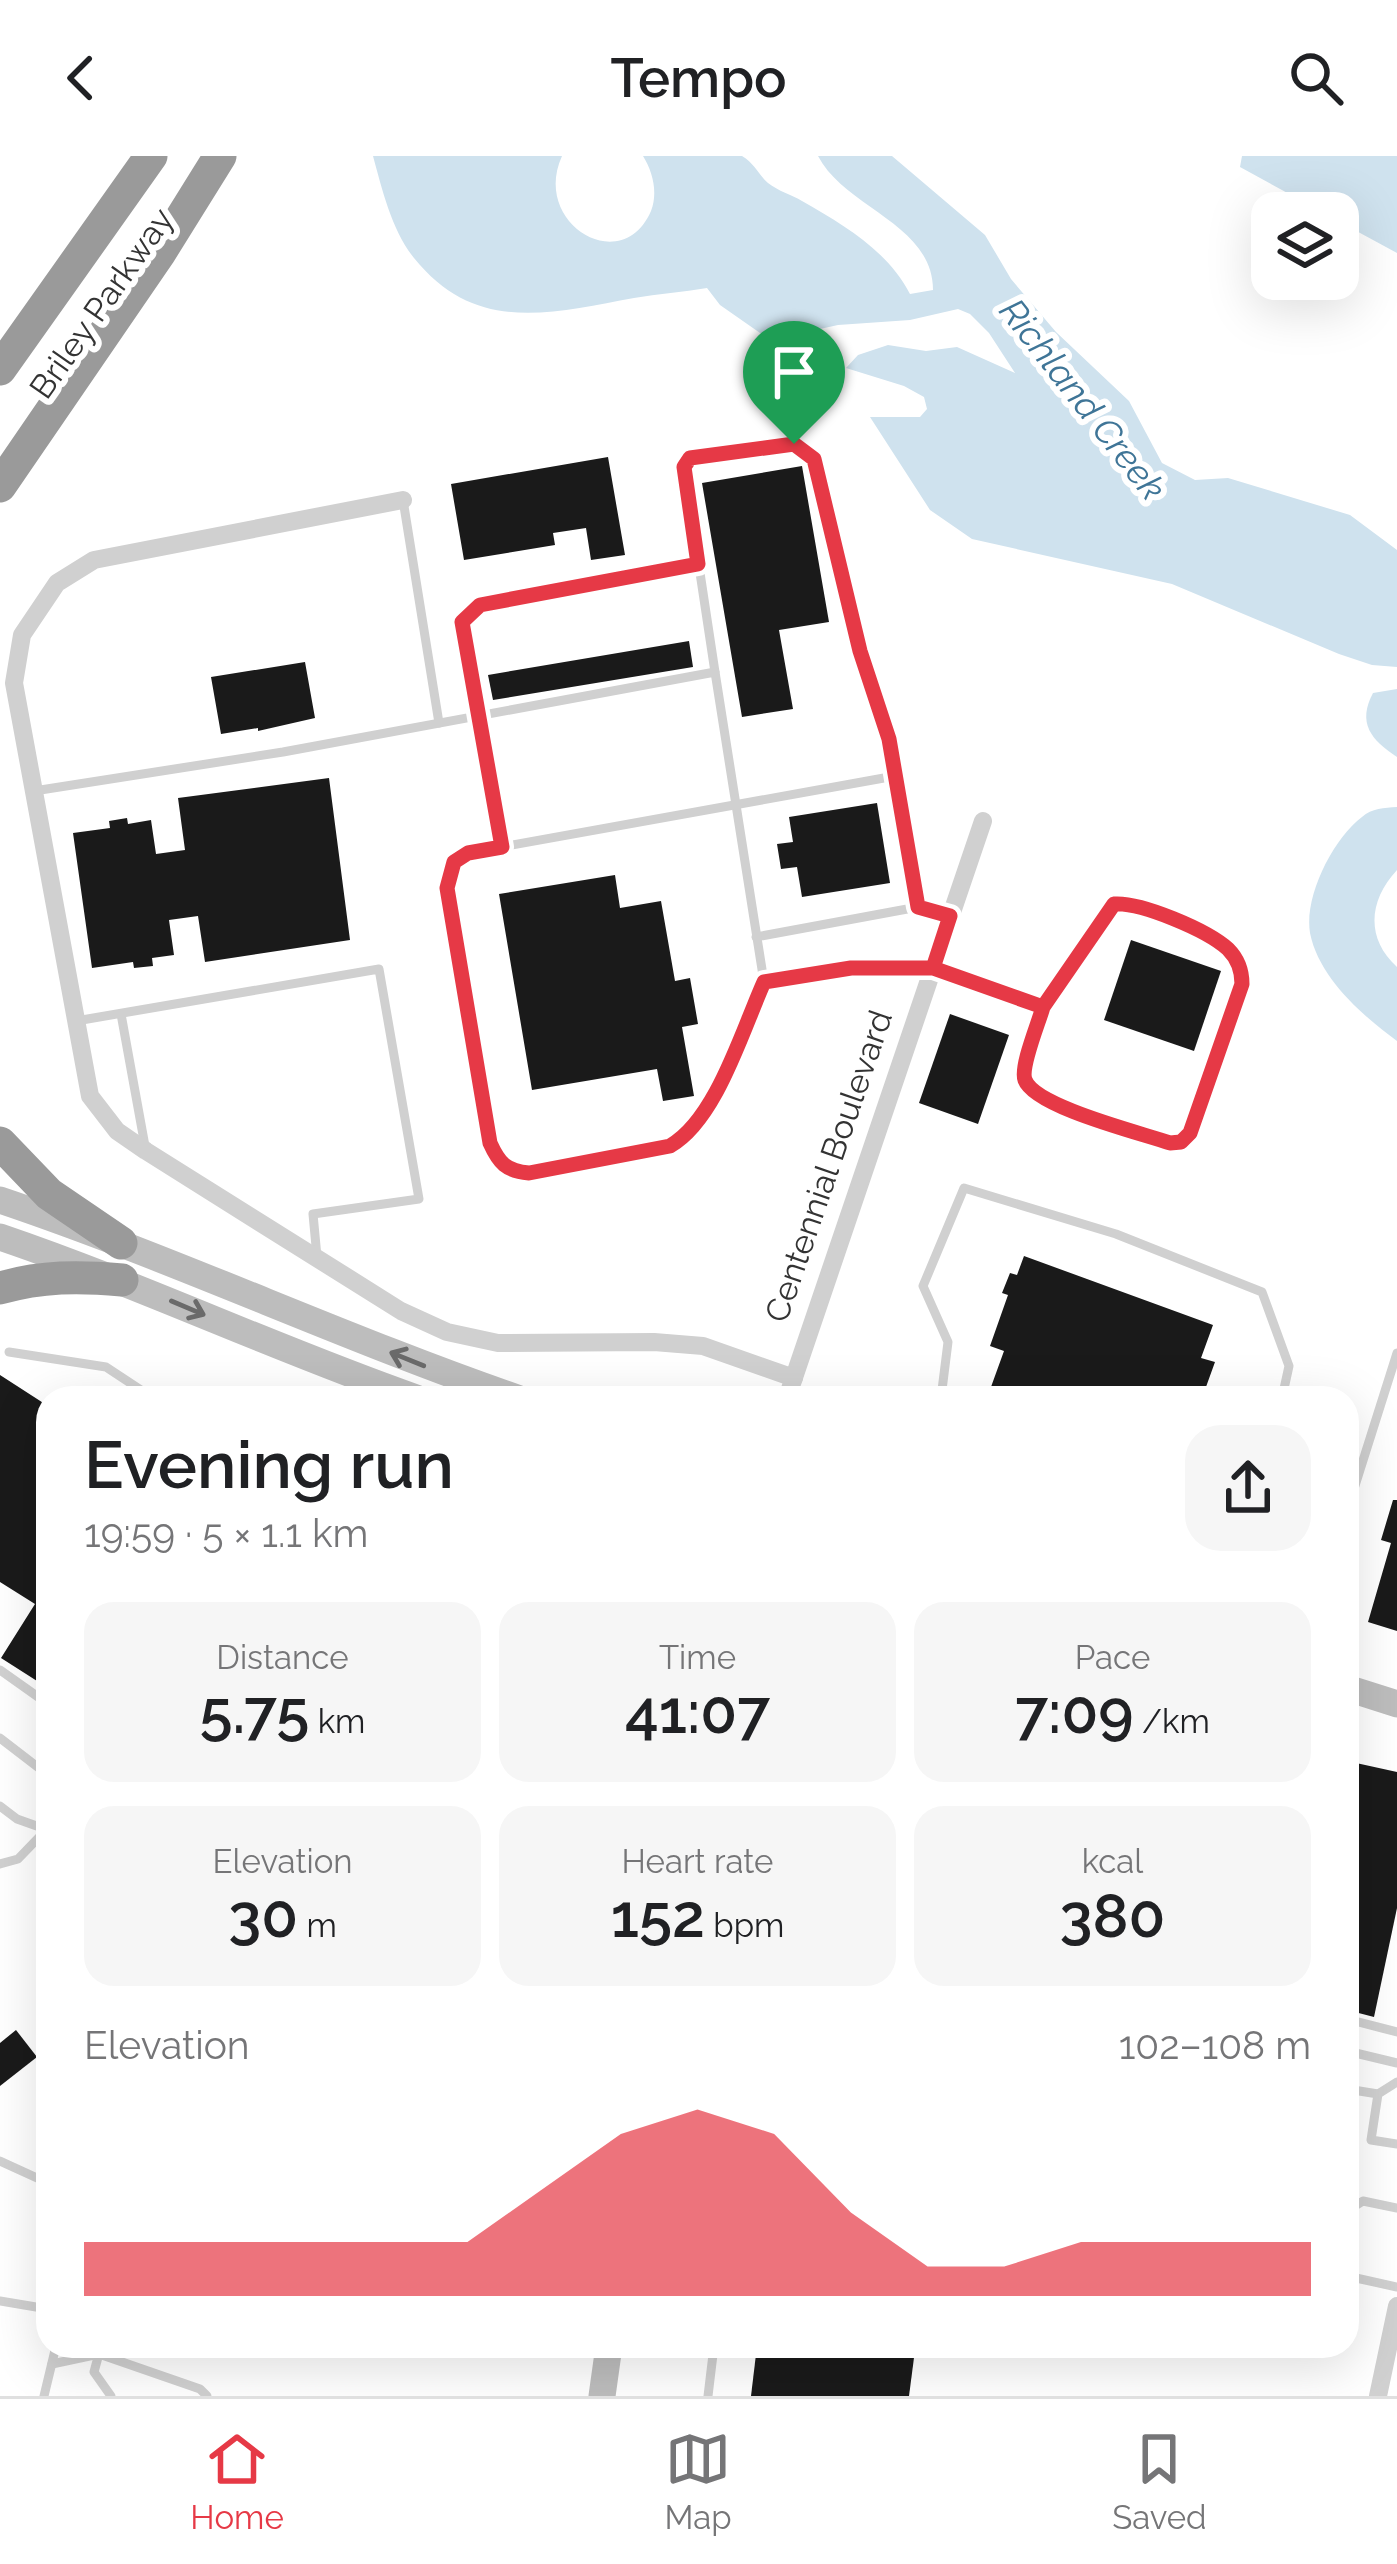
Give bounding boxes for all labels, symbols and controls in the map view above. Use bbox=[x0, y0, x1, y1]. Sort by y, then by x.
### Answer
icon: back bbox=[48, 45, 114, 111]
icon: search bbox=[1283, 45, 1349, 111]
text: Tempo bbox=[610, 46, 787, 110]
map controls bbox=[1251, 192, 1359, 300]
button: layers bbox=[1251, 192, 1359, 300]
street label: Briley Parkway bbox=[21, 201, 181, 406]
water label: Richland Creek bbox=[991, 290, 1175, 508]
pin bbox=[743, 321, 845, 444]
icon: arrive bbox=[761, 339, 827, 405]
street label: Centennial Boulevard bbox=[757, 1005, 900, 1327]
one-way arrow bbox=[169, 1299, 206, 1320]
one-way arrow bbox=[389, 1346, 426, 1368]
button: share bbox=[1185, 1425, 1311, 1551]
text: Evening run bbox=[84, 1426, 454, 1503]
text: 19:59 · 5 × 1.1 km bbox=[84, 1510, 368, 1556]
text: Distance bbox=[216, 1638, 349, 1677]
text: Time bbox=[659, 1638, 736, 1677]
text: Pace bbox=[1075, 1638, 1150, 1677]
text: 5.75 bbox=[200, 1677, 309, 1747]
text: 41:07 bbox=[625, 1677, 770, 1747]
text: 7:09 bbox=[1015, 1677, 1134, 1747]
text: km bbox=[309, 1702, 365, 1741]
text: /km bbox=[1134, 1702, 1210, 1741]
text: Elevation bbox=[212, 1842, 353, 1881]
text: Heart rate bbox=[622, 1842, 774, 1881]
text: kcal bbox=[1082, 1842, 1143, 1881]
text: 30 bbox=[228, 1881, 298, 1951]
text: 152 bbox=[611, 1881, 705, 1951]
text: 380 bbox=[1060, 1881, 1165, 1951]
text: m bbox=[298, 1906, 337, 1945]
text: bpm bbox=[705, 1906, 784, 1945]
text: Elevation bbox=[84, 2022, 250, 2068]
text: 102–108 m bbox=[1119, 2022, 1311, 2068]
tab: Home bbox=[190, 2426, 284, 2537]
tab: Map bbox=[664, 2426, 732, 2537]
tab: Saved bbox=[1112, 2426, 1207, 2537]

